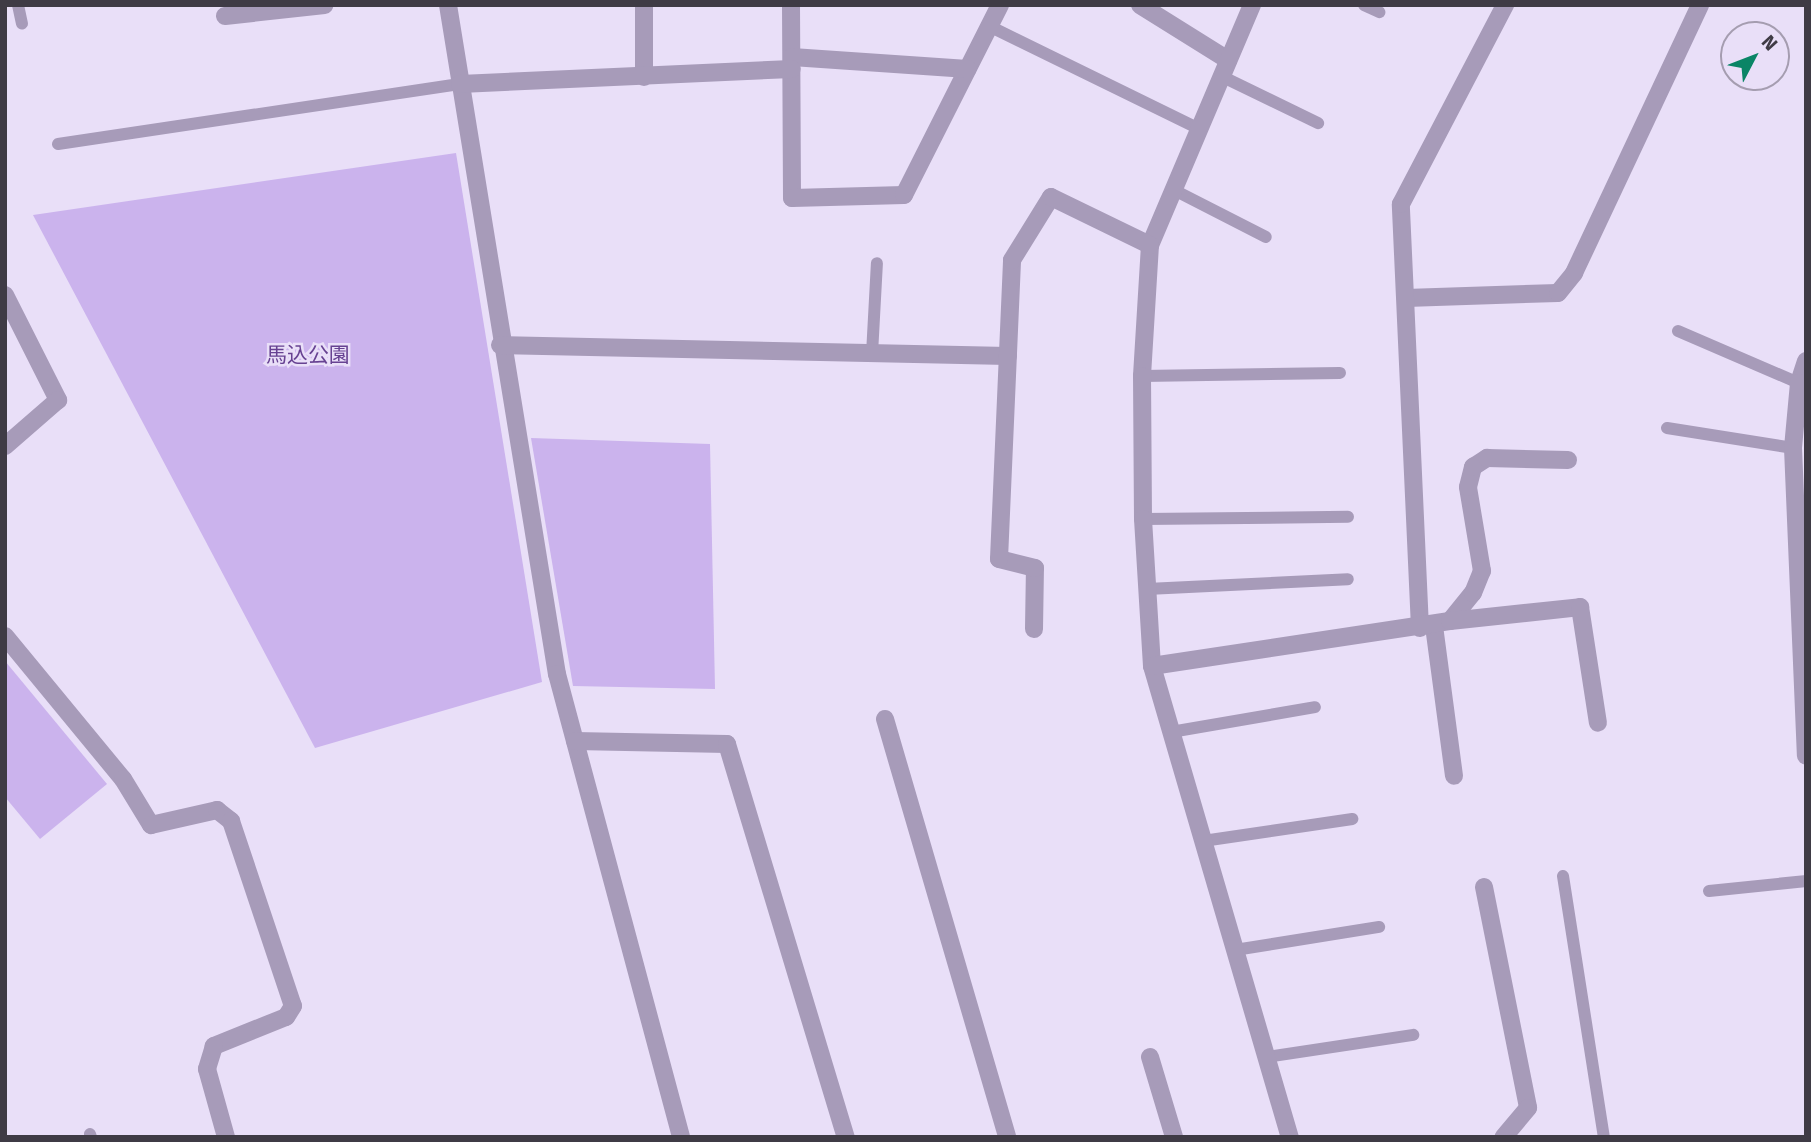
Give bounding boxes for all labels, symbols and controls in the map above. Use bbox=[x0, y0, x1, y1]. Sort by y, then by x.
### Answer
north arrow bbox=[1720, 21, 1790, 91]
text: N bbox=[1757, 31, 1782, 55]
park label: 馬込公園 bbox=[266, 342, 350, 368]

